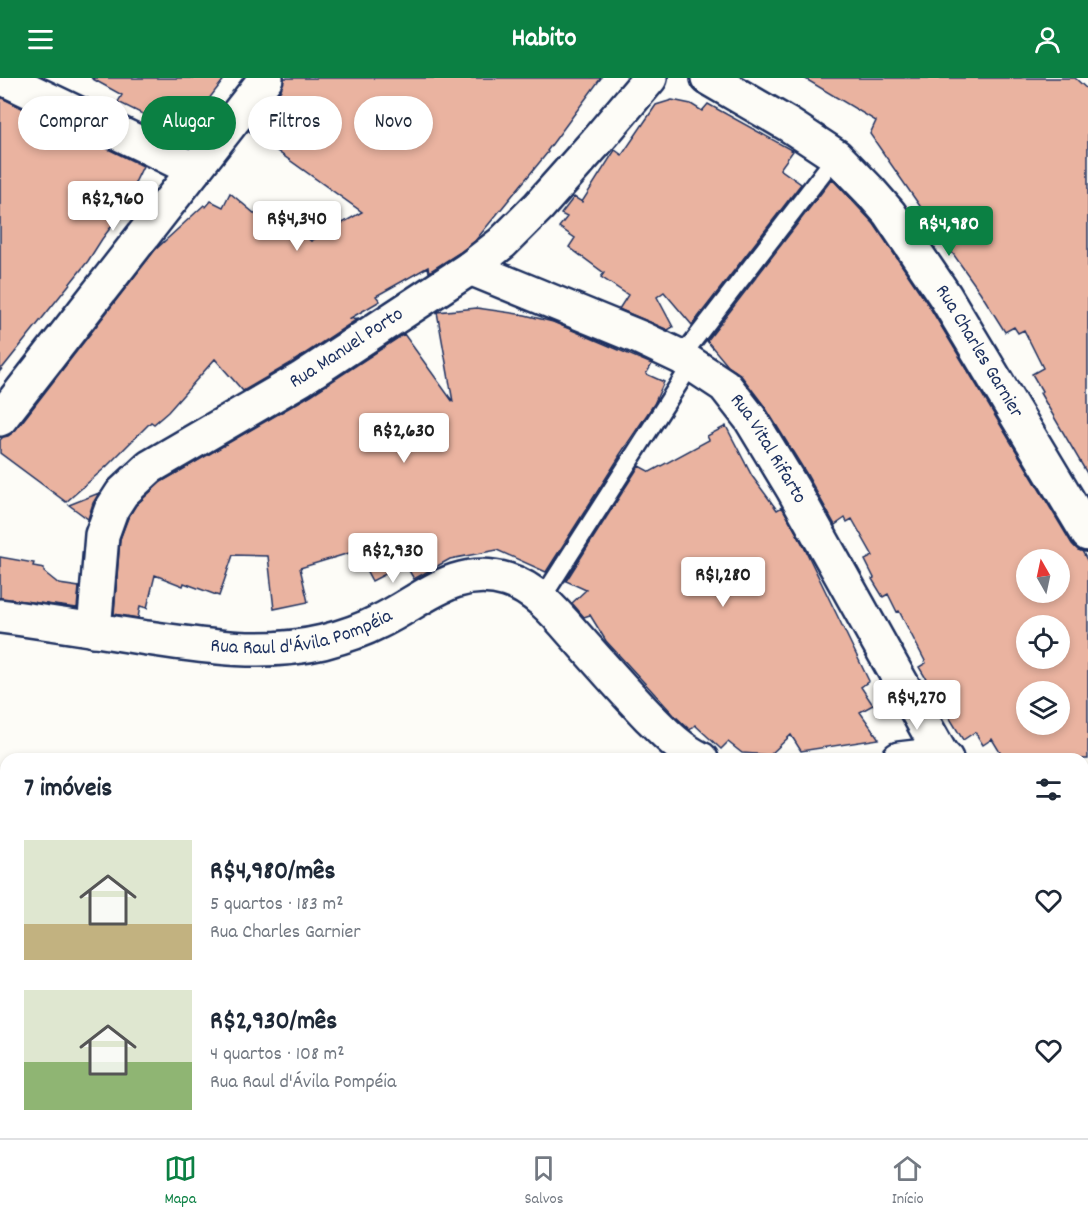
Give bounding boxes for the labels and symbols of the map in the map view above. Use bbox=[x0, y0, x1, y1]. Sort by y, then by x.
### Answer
pin: R$2,960 bbox=[58, 181, 168, 232]
pin: R$4,340 bbox=[242, 201, 352, 252]
pin: R$4,980 bbox=[894, 206, 1004, 257]
street label: Rua Charles Garnier bbox=[928, 280, 1030, 424]
street label: Rua Manuel Porto bbox=[285, 301, 409, 397]
street label: Rua Vital Rifarto bbox=[722, 388, 813, 509]
pin: R$2,630 bbox=[349, 413, 459, 464]
pin: R$2,930 bbox=[338, 533, 448, 584]
north arrow bbox=[1016, 549, 1070, 603]
pin: R$1,280 bbox=[668, 557, 778, 608]
street label: Rua Raul d'Ávila Pompéia bbox=[209, 603, 398, 663]
pin: R$4,270 bbox=[862, 680, 972, 731]

